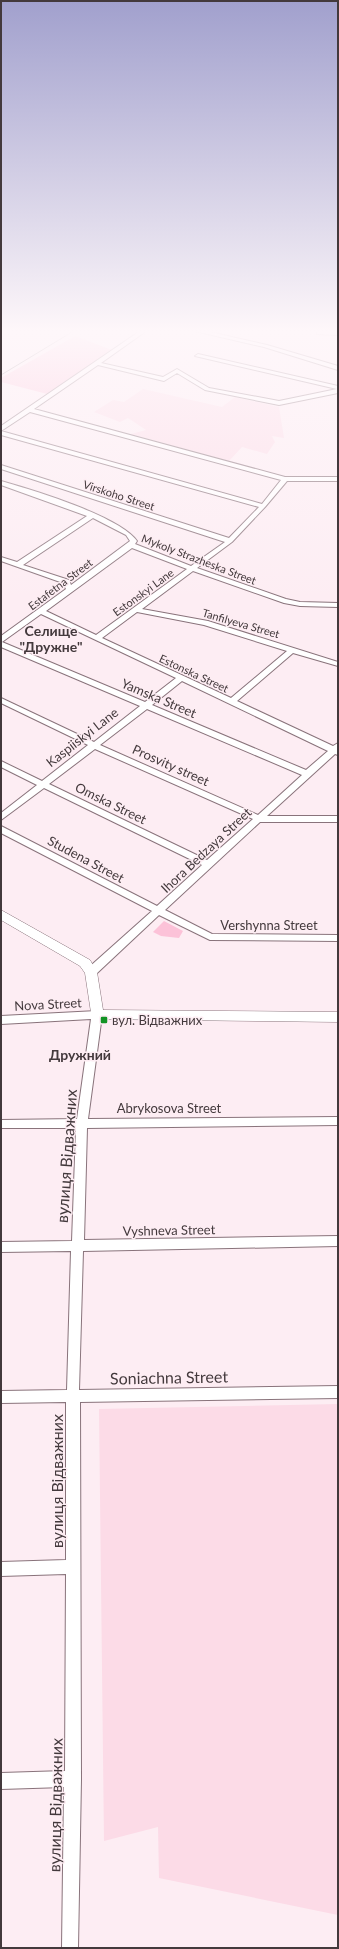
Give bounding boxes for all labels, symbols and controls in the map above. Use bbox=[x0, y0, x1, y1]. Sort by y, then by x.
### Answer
street label: Virskoho Street bbox=[82, 477, 156, 513]
street label: Mykoly Strazheska Street bbox=[140, 531, 258, 587]
street label: Estafetna Street bbox=[25, 556, 95, 612]
street label: Estonskyi Lane bbox=[110, 566, 176, 618]
street label: Tanfilyeva Street bbox=[201, 606, 281, 640]
district label: Селище "Дружне" bbox=[19, 622, 83, 655]
street label: Estonska Street bbox=[157, 651, 231, 695]
street label: Yamska Street bbox=[119, 675, 199, 721]
street label: Kaspiiskyi Lane bbox=[43, 704, 121, 770]
street label: Prosvity street bbox=[130, 741, 212, 789]
street label: Omska Street bbox=[73, 779, 150, 827]
street label: Ihora Bedzaya Street bbox=[157, 804, 255, 896]
street label: Studena Street bbox=[45, 832, 127, 886]
street label: Vershynna Street bbox=[220, 917, 318, 933]
street label: Nova Street bbox=[14, 994, 82, 1014]
place label: вул. Відважних bbox=[112, 1012, 203, 1028]
marker: вул. Відважних bbox=[99, 1015, 109, 1025]
district label: Дружний bbox=[49, 1046, 111, 1063]
street label: вулиця Відважних bbox=[52, 1088, 80, 1224]
street label: Abrykosova Street bbox=[117, 1100, 222, 1116]
street label: Vyshneva Street bbox=[123, 1221, 216, 1239]
street label: Soniachna Street bbox=[110, 1366, 228, 1388]
street label: вулиця Відважних bbox=[47, 1414, 66, 1548]
street label: вулиця Відважних bbox=[44, 1738, 66, 1872]

